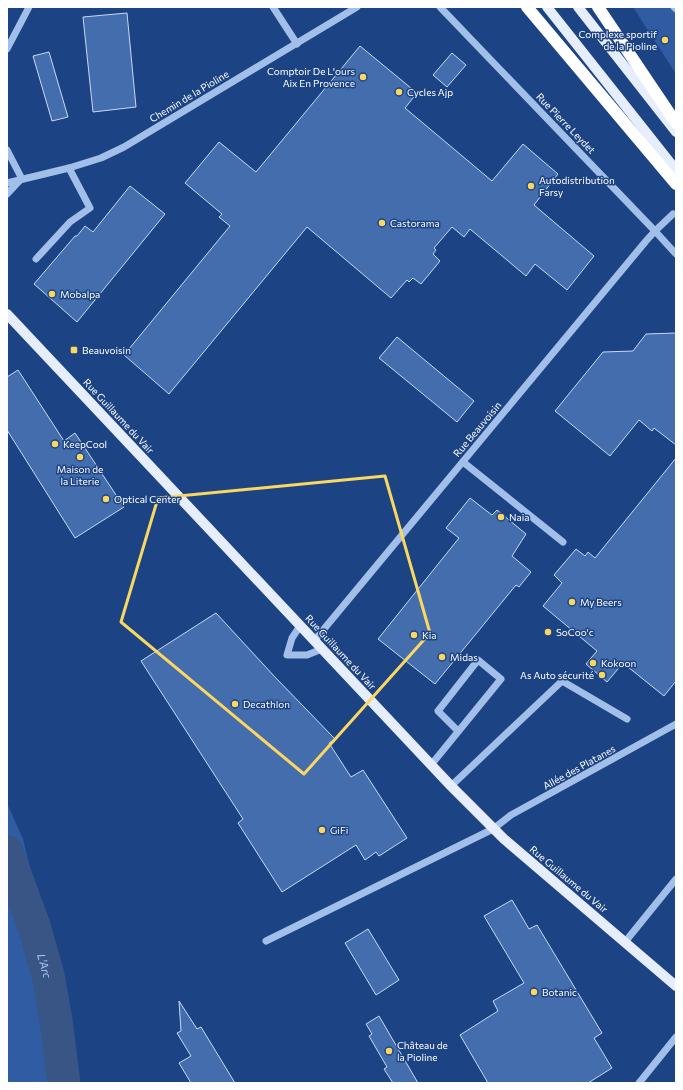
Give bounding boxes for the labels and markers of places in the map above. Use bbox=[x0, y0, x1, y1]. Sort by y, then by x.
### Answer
place label: Complexe sportif de la Pioline bbox=[578, 28, 657, 52]
marker: Complexe sportif de la Pioline bbox=[660, 35, 670, 45]
place label: Comptoir De L'ours Aix En Provence bbox=[267, 65, 355, 89]
marker: Comptoir De L'ours Aix En Provence bbox=[358, 72, 368, 82]
place label: Cycles Ajp bbox=[407, 86, 453, 98]
marker: Cycles Ajp bbox=[394, 87, 404, 97]
place label: Autodistribution Farsy bbox=[539, 174, 615, 198]
marker: Autodistribution Farsy bbox=[526, 181, 536, 191]
place label: Castorama bbox=[390, 217, 440, 229]
marker: Castorama bbox=[377, 218, 387, 228]
place label: Mobalpa bbox=[60, 288, 100, 300]
marker: Mobalpa bbox=[47, 289, 57, 299]
place label: Beauvoisin bbox=[82, 344, 131, 356]
marker: Beauvoisin bbox=[69, 345, 79, 355]
place label: KeepCool bbox=[63, 438, 107, 450]
marker: KeepCool bbox=[50, 439, 60, 449]
marker: Maison de la Literie bbox=[75, 452, 85, 462]
place label: Maison de la Literie bbox=[57, 463, 103, 487]
place label: Optical Center bbox=[114, 493, 180, 505]
marker: Optical Center bbox=[101, 494, 111, 504]
place label: Naia bbox=[509, 511, 530, 523]
marker: Naia bbox=[496, 512, 506, 522]
place label: My Beers bbox=[580, 596, 622, 608]
marker: My Beers bbox=[567, 597, 577, 607]
place label: SoCoo'c bbox=[556, 626, 594, 638]
marker: SoCoo'c bbox=[543, 627, 553, 637]
place label: Kia bbox=[422, 629, 437, 641]
marker: Kia bbox=[409, 630, 419, 640]
place label: Midas bbox=[450, 651, 478, 663]
marker: Midas bbox=[437, 652, 447, 662]
place label: Kokoon bbox=[601, 657, 636, 669]
marker: Kokoon bbox=[588, 658, 598, 668]
place label: As Auto sécurité bbox=[520, 669, 594, 681]
marker: As Auto sécurité bbox=[597, 670, 607, 680]
place label: Decathlon bbox=[243, 698, 290, 710]
marker: Decathlon bbox=[230, 699, 240, 709]
place label: GiFi bbox=[330, 824, 348, 836]
marker: GiFi bbox=[317, 825, 327, 835]
place label: Botanic bbox=[542, 986, 577, 998]
marker: Botanic bbox=[529, 987, 539, 997]
place label: Château de la Pioline bbox=[397, 1039, 448, 1063]
marker: Château de la Pioline bbox=[384, 1046, 394, 1056]

